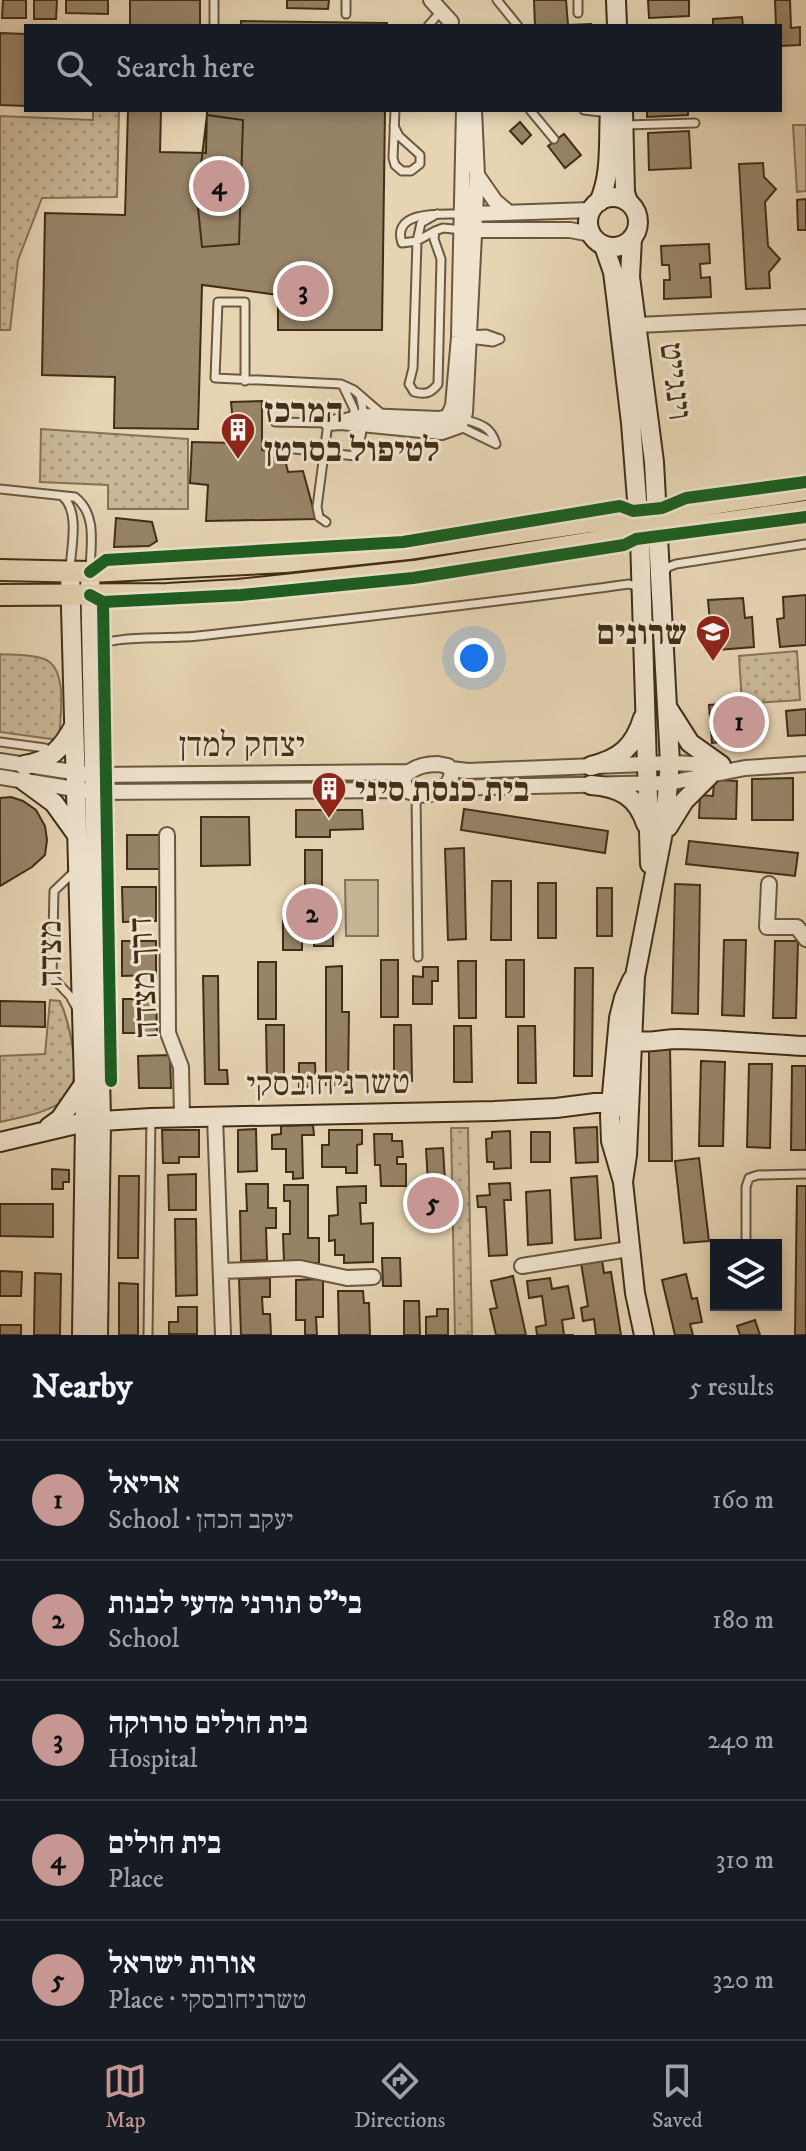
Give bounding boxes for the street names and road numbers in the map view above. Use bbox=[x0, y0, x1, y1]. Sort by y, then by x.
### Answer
street label: וינגייט bbox=[649, 340, 701, 423]
street label: יצחק למדן bbox=[179, 725, 305, 767]
street label: דרך מצדה bbox=[120, 916, 168, 1040]
street label: מצדה bbox=[29, 920, 73, 988]
street label: טשרניחובסקי bbox=[246, 1062, 410, 1106]

